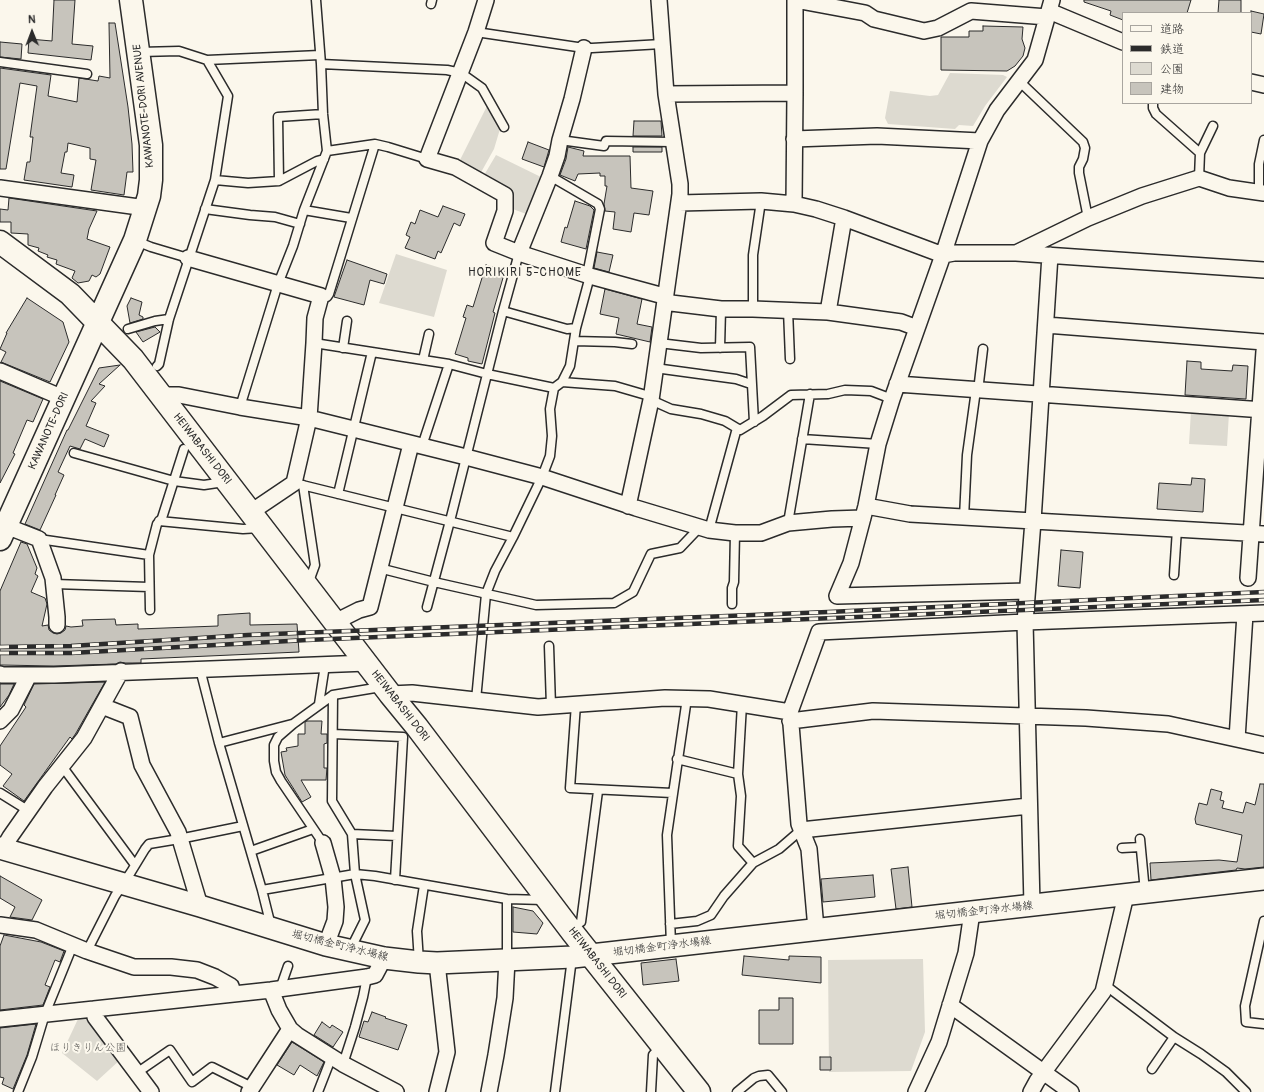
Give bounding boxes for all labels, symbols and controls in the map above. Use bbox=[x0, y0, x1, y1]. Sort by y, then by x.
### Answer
north arrow bbox=[12, 12, 52, 52]
legend bbox=[1122, 12, 1252, 104]
text: N bbox=[28, 13, 36, 26]
text: 道路 bbox=[1160, 22, 1184, 37]
text: 鉄道 bbox=[1160, 42, 1184, 57]
street label: KAWANOTE-DORI AVENUE bbox=[131, 43, 157, 169]
text: 公園 bbox=[1160, 62, 1184, 77]
text: 建物 bbox=[1160, 82, 1184, 97]
district label: HORIKIRI 5-CHOME bbox=[468, 266, 582, 280]
street label: KAWANOTE-DORI bbox=[26, 390, 72, 472]
street label: HEIWABASHI DORI bbox=[170, 411, 234, 487]
street label: HEIWABASHI DORI bbox=[368, 668, 432, 744]
street label: 堀切橋金町浄水場線 bbox=[934, 899, 1034, 923]
street label: HEIWABASHI DORI bbox=[565, 925, 629, 1001]
street label: 堀切橋金町浄水場線 bbox=[290, 928, 390, 964]
street label: 堀切橋金町浄水場線 bbox=[612, 934, 712, 960]
park label: ほりきりん公園 bbox=[50, 1041, 126, 1055]

